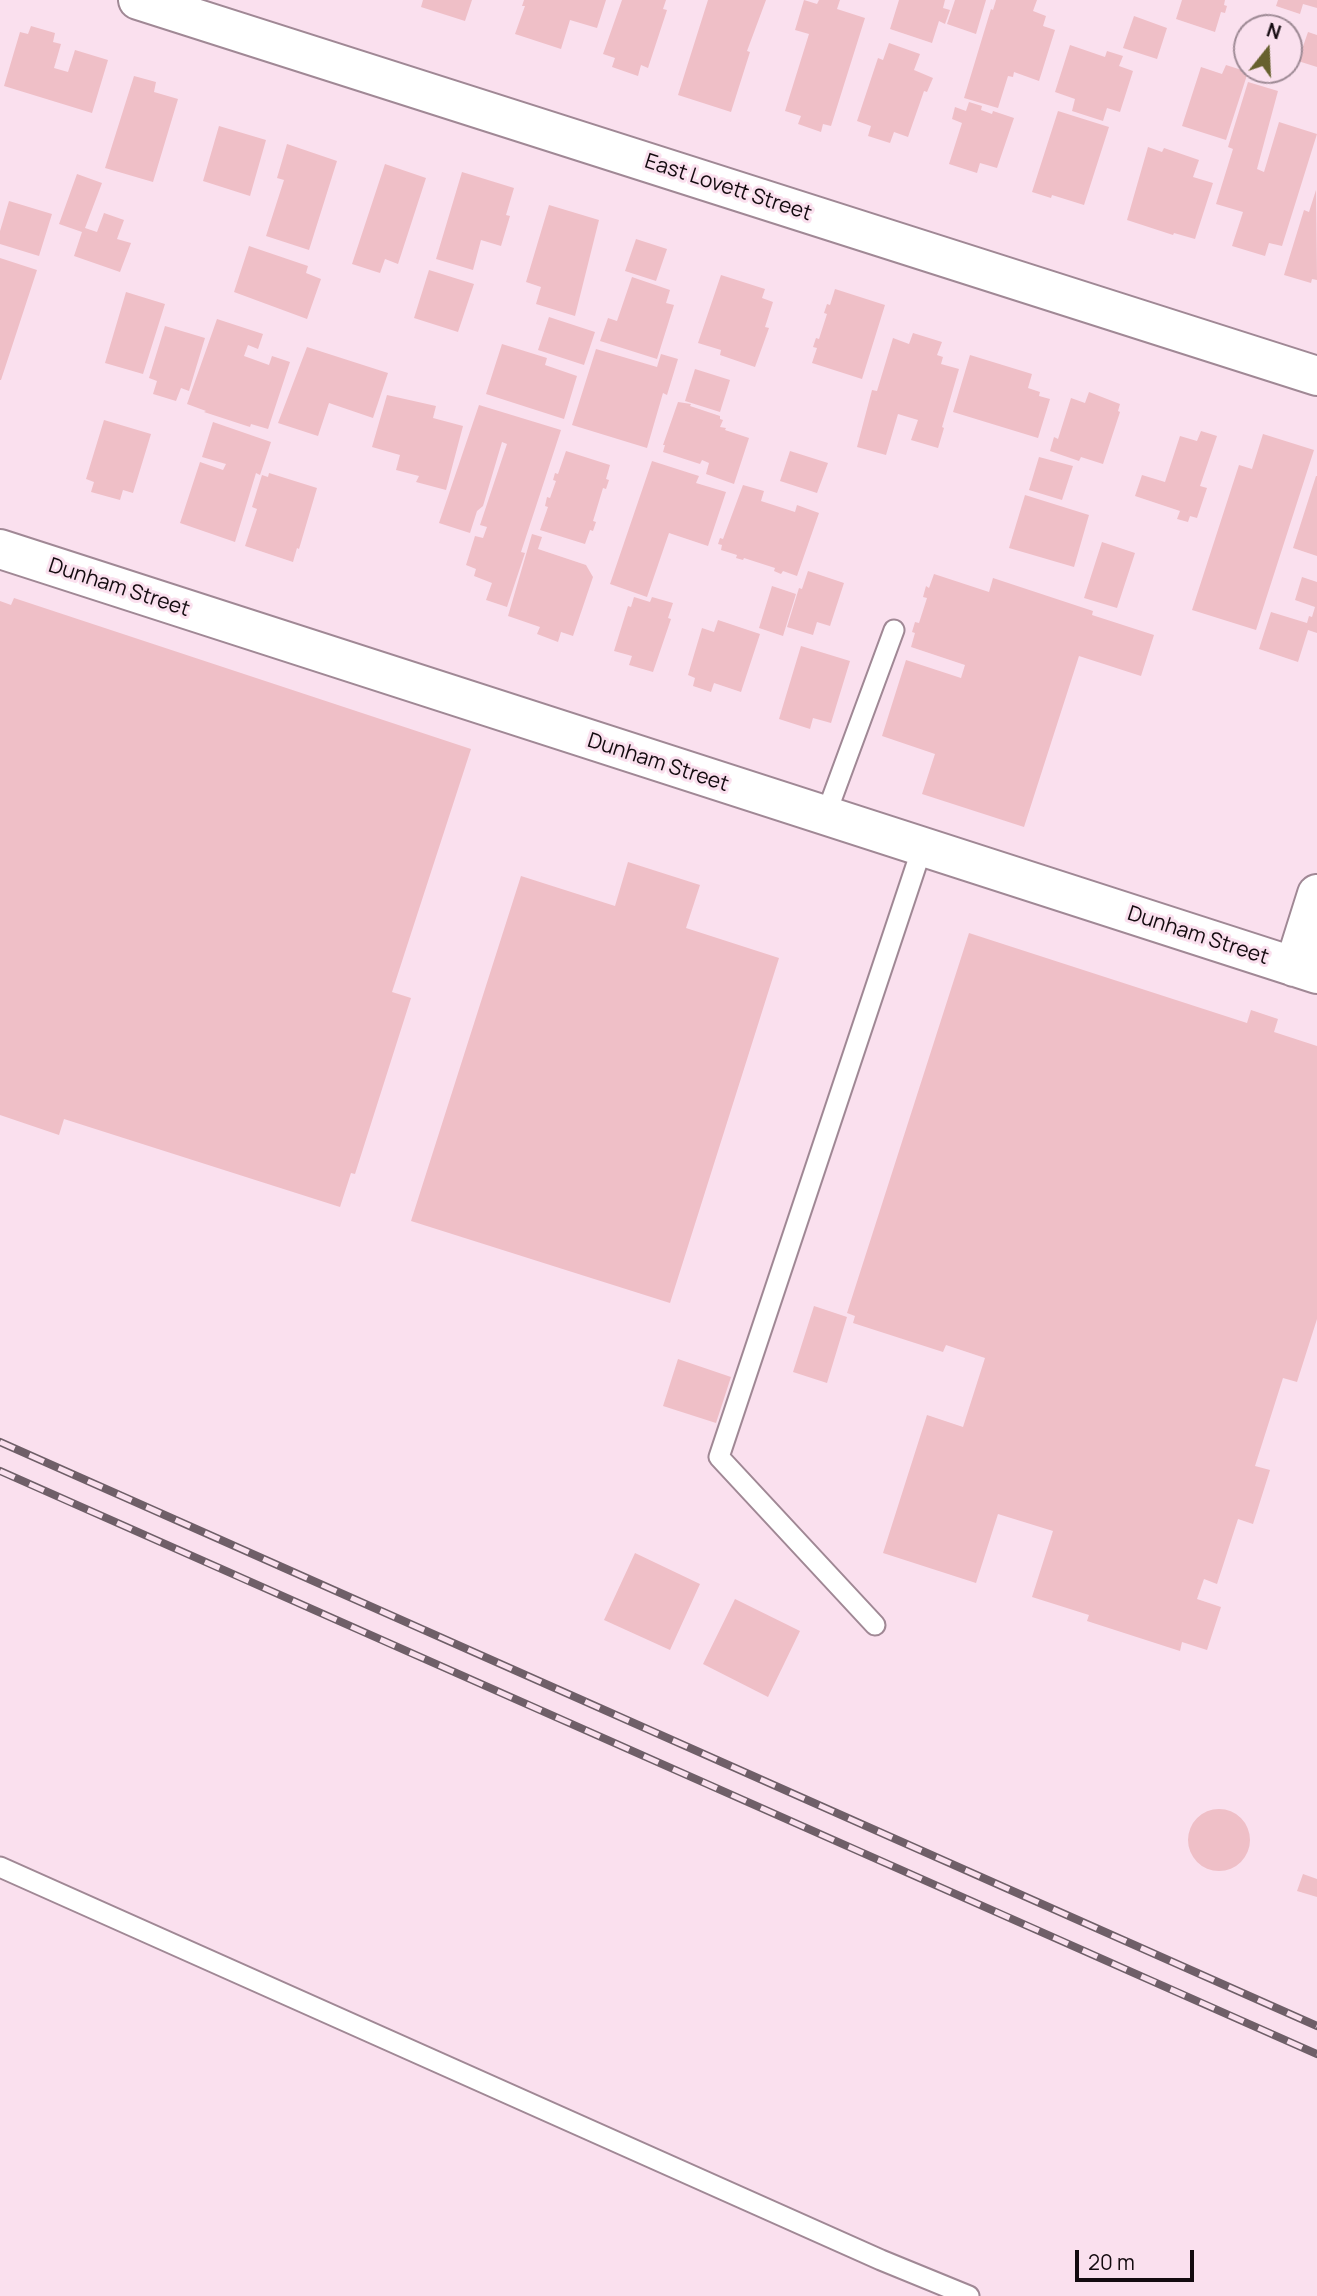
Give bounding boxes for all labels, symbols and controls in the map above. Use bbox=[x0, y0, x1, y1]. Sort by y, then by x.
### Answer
north arrow bbox=[1233, 14, 1303, 84]
text: N bbox=[1263, 16, 1284, 45]
street label: East Lovett Street bbox=[641, 149, 815, 227]
street label: Dunham Street bbox=[45, 553, 193, 623]
street label: Dunham Street bbox=[584, 728, 732, 798]
street label: Dunham Street bbox=[1124, 901, 1272, 971]
scale bar bbox=[1079, 2236, 1198, 2280]
text: 20 m bbox=[1088, 2248, 1135, 2276]

